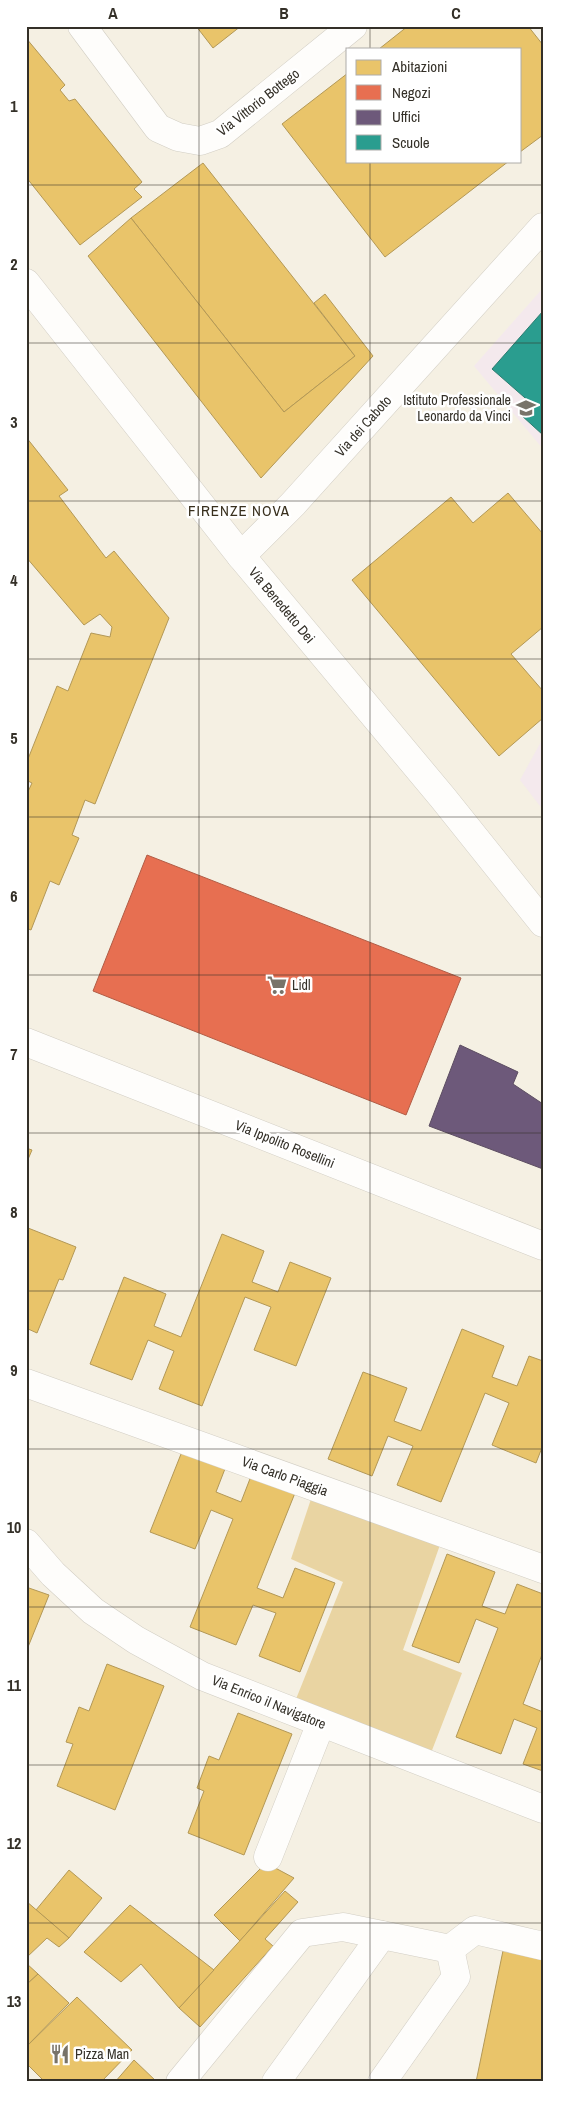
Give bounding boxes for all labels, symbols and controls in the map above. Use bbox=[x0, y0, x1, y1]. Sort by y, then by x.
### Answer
text: A bbox=[108, 2, 118, 24]
text: B bbox=[279, 2, 289, 24]
text: C bbox=[451, 2, 461, 24]
legend bbox=[346, 48, 522, 162]
text: Abitazioni bbox=[391, 56, 447, 77]
street label: Via Vittorio Bottego bbox=[213, 64, 303, 140]
text: Negozi bbox=[392, 82, 431, 103]
text: 1 bbox=[10, 95, 18, 117]
text: Uffici bbox=[392, 106, 421, 127]
text: Scuole bbox=[392, 132, 430, 153]
text: 2 bbox=[10, 253, 18, 275]
place label: Istituto Professionale Leonardo da Vinci bbox=[403, 391, 511, 425]
street label: Via dei Caboto bbox=[331, 392, 395, 460]
school or university icon: Istituto Professionale Leonardo da Vinci bbox=[515, 397, 537, 419]
text: 3 bbox=[10, 411, 18, 433]
district label: FIRENZE NOVA bbox=[188, 500, 290, 521]
street label: Via Benedetto Dei bbox=[245, 563, 319, 647]
text: 4 bbox=[10, 569, 18, 591]
text: 5 bbox=[10, 727, 18, 749]
text: 6 bbox=[10, 885, 18, 907]
supermarket icon: Lidl bbox=[266, 974, 288, 996]
place label: Lidl bbox=[292, 976, 311, 994]
text: 7 bbox=[10, 1043, 18, 1065]
street label: Via Ippolito Rosellini bbox=[233, 1116, 337, 1172]
text: 8 bbox=[10, 1201, 18, 1223]
text: 9 bbox=[10, 1359, 18, 1381]
street label: Via Carlo Piaggia bbox=[239, 1452, 331, 1500]
text: 10 bbox=[7, 1516, 21, 1538]
street label: Via Enrico il Navigatore bbox=[209, 1671, 329, 1733]
text: 11 bbox=[7, 1674, 22, 1696]
text: 12 bbox=[7, 1832, 21, 1854]
text: 13 bbox=[7, 1990, 21, 2012]
restaurant icon: Pizza Man bbox=[49, 2043, 71, 2065]
place label: Pizza Man bbox=[75, 2045, 129, 2063]

